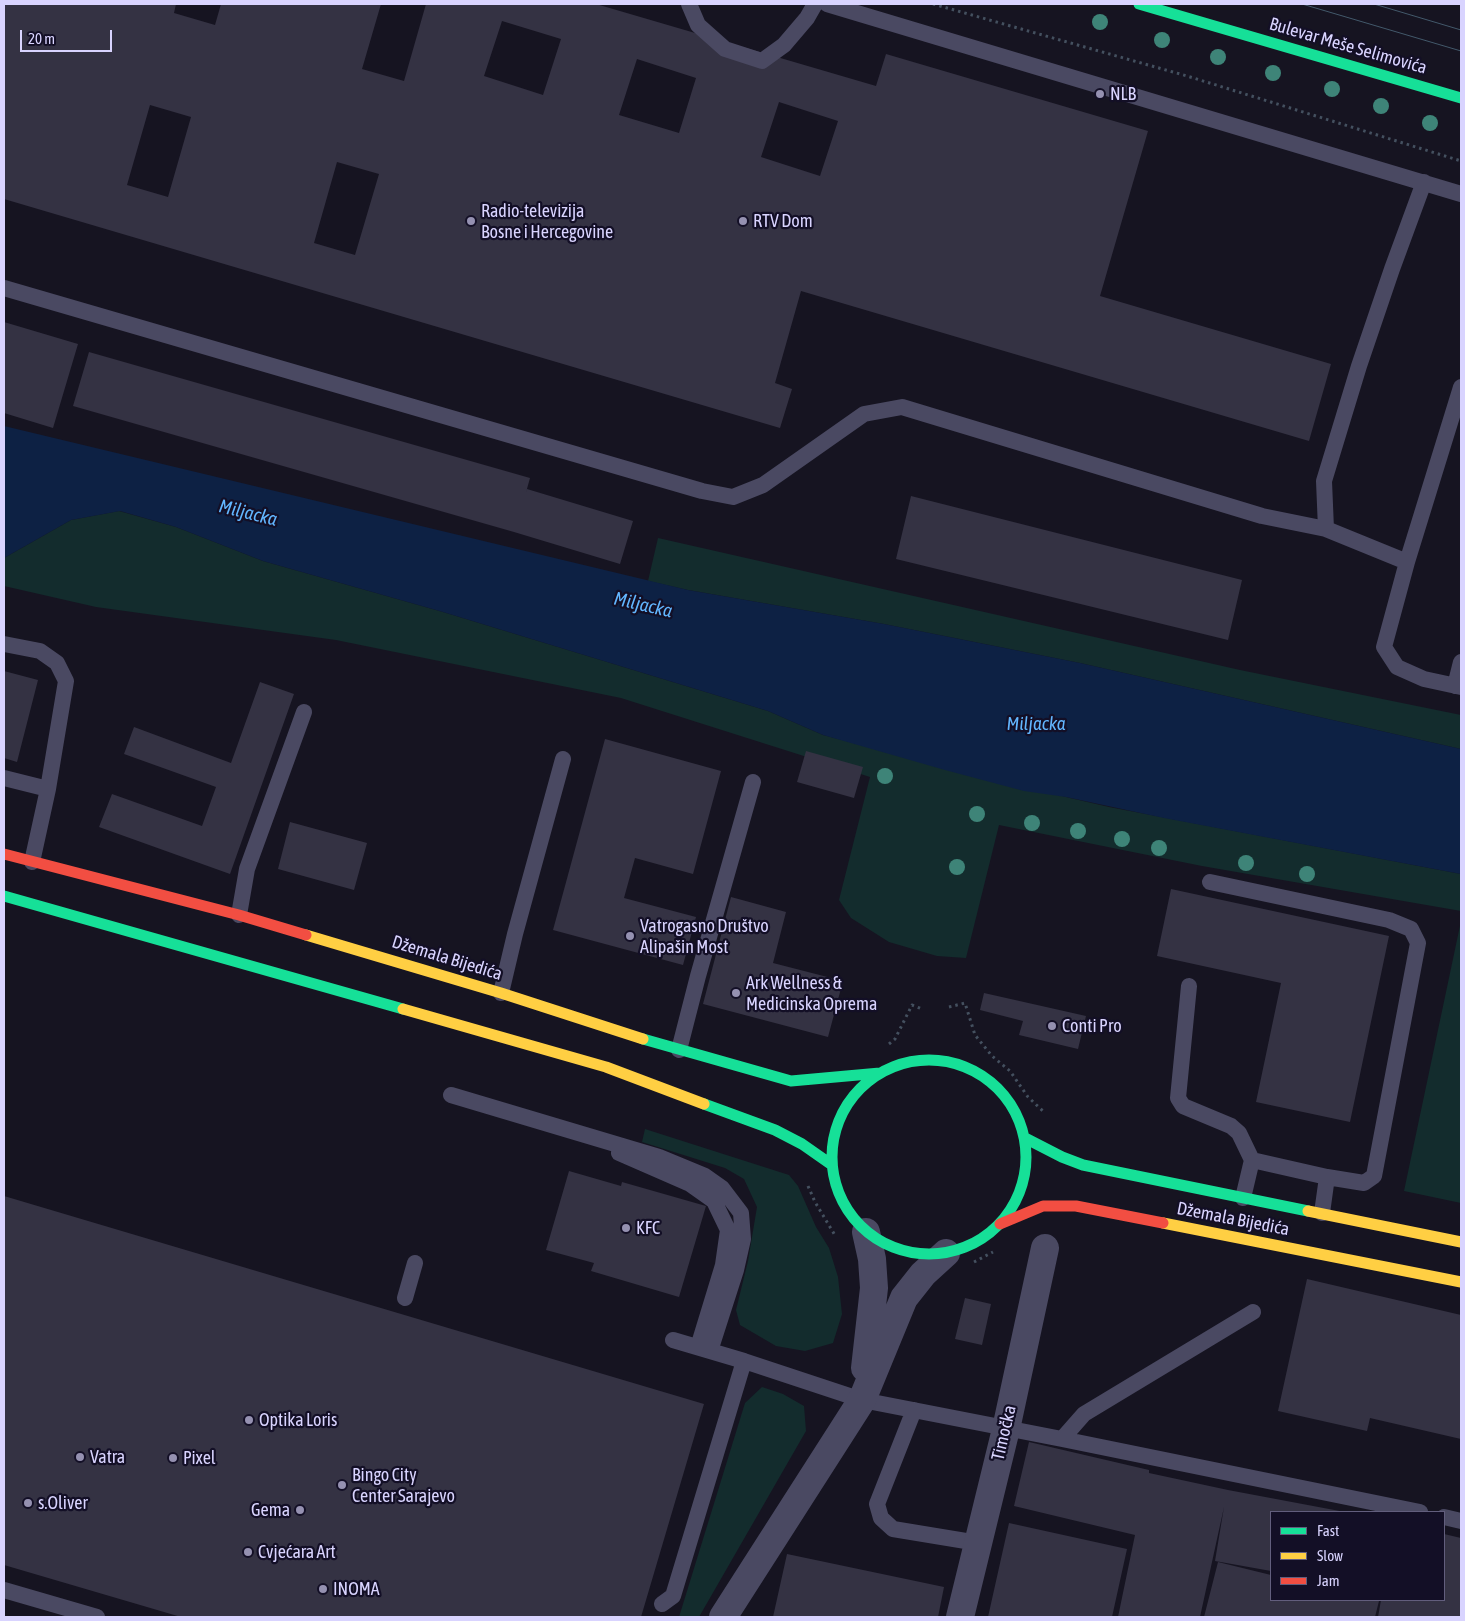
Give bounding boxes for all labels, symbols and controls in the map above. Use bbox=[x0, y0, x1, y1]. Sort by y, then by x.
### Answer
street label: Bulevar Meše Selimovića bbox=[1267, 13, 1429, 79]
scale bar bbox=[22, 20, 115, 52]
text: 20 m bbox=[28, 30, 55, 47]
place label: NLB bbox=[1110, 83, 1136, 105]
marker: NLB bbox=[1094, 88, 1106, 100]
place label: Radio-televizija Bosne i Hercegovine bbox=[481, 200, 613, 242]
place label: RTV Dom bbox=[753, 210, 813, 232]
marker: Radio-televizija Bosne i Hercegovine bbox=[465, 215, 477, 227]
marker: RTV Dom bbox=[737, 215, 749, 227]
water label: Miljacka bbox=[217, 495, 279, 531]
water label: Miljacka bbox=[612, 587, 674, 623]
water label: Miljacka bbox=[1006, 713, 1066, 735]
place label: Vatrogasno Društvo Alipašin Most bbox=[640, 915, 769, 958]
marker: Vatrogasno Društvo Alipašin Most bbox=[624, 930, 636, 942]
street label: Džemala Bijedića bbox=[389, 931, 505, 985]
place label: Ark Wellness & Medicinska Oprema bbox=[746, 972, 877, 1014]
marker: Ark Wellness & Medicinska Oprema bbox=[730, 987, 742, 999]
place label: Conti Pro bbox=[1062, 1015, 1122, 1037]
marker: Conti Pro bbox=[1046, 1020, 1058, 1032]
street label: Džemala Bijedića bbox=[1175, 1198, 1291, 1240]
place label: KFC bbox=[636, 1217, 660, 1239]
marker: KFC bbox=[620, 1222, 632, 1234]
street label: Timočka bbox=[987, 1403, 1021, 1463]
place label: Optika Loris bbox=[259, 1409, 337, 1431]
marker: Optika Loris bbox=[243, 1414, 255, 1426]
place label: Vatra bbox=[90, 1446, 125, 1468]
place label: Pixel bbox=[183, 1447, 216, 1469]
marker: Vatra bbox=[74, 1451, 86, 1463]
marker: Pixel bbox=[167, 1452, 179, 1464]
place label: Bingo City Center Sarajevo bbox=[352, 1464, 455, 1506]
marker: Bingo City Center Sarajevo bbox=[336, 1479, 348, 1491]
place label: s.Oliver bbox=[38, 1492, 88, 1514]
marker: s.Oliver bbox=[22, 1497, 34, 1509]
place label: Gema bbox=[251, 1499, 290, 1521]
marker: Gema bbox=[294, 1504, 306, 1516]
legend bbox=[1270, 1511, 1445, 1601]
text: Fast bbox=[1317, 1522, 1339, 1539]
place label: Cvjećara Art bbox=[258, 1541, 336, 1563]
marker: Cvjećara Art bbox=[242, 1546, 254, 1558]
text: Slow bbox=[1317, 1547, 1343, 1564]
text: Jam bbox=[1317, 1572, 1340, 1589]
place label: INOMA bbox=[333, 1578, 380, 1600]
marker: INOMA bbox=[317, 1583, 329, 1595]

